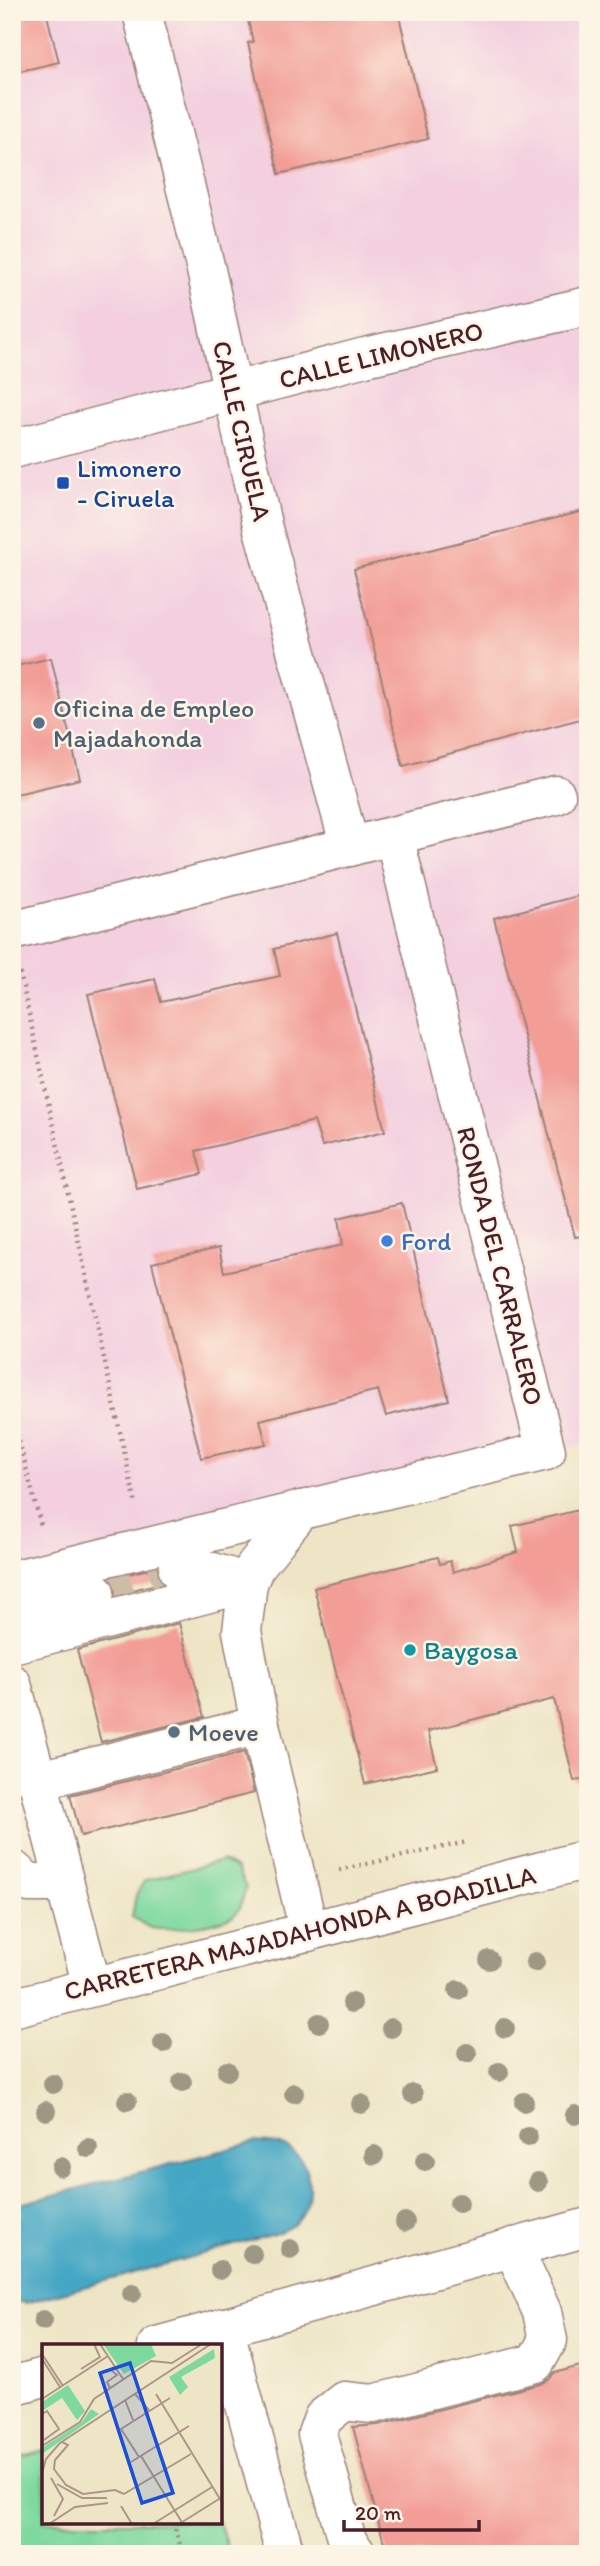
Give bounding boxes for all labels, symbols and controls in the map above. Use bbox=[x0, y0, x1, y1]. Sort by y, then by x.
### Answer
street label: CALLE LIMONERO bbox=[276, 314, 486, 396]
street label: CALLE CIRUELA bbox=[206, 338, 278, 525]
place label: Limonero - Ciruela bbox=[77, 452, 182, 514]
marker: Limonero - Ciruela bbox=[55, 475, 71, 491]
place label: Oficina de Empleo Majadahonda bbox=[53, 692, 254, 754]
marker: Oficina de Empleo Majadahonda bbox=[31, 715, 47, 731]
street label: RONDA DEL CARRALERO bbox=[450, 1123, 550, 1409]
place label: Ford bbox=[401, 1225, 451, 1257]
marker: Ford bbox=[379, 1233, 395, 1249]
place label: Baygosa bbox=[424, 1634, 518, 1666]
marker: Baygosa bbox=[402, 1642, 418, 1658]
place label: Moeve bbox=[188, 1716, 259, 1748]
marker: Moeve bbox=[166, 1724, 182, 1740]
street label: CARRETERA MAJADAHONDA A BOADILLA bbox=[61, 1859, 540, 2007]
inset map bbox=[42, 2344, 222, 2524]
scale bar bbox=[344, 2489, 479, 2533]
text: 20 m bbox=[355, 2500, 402, 2525]

